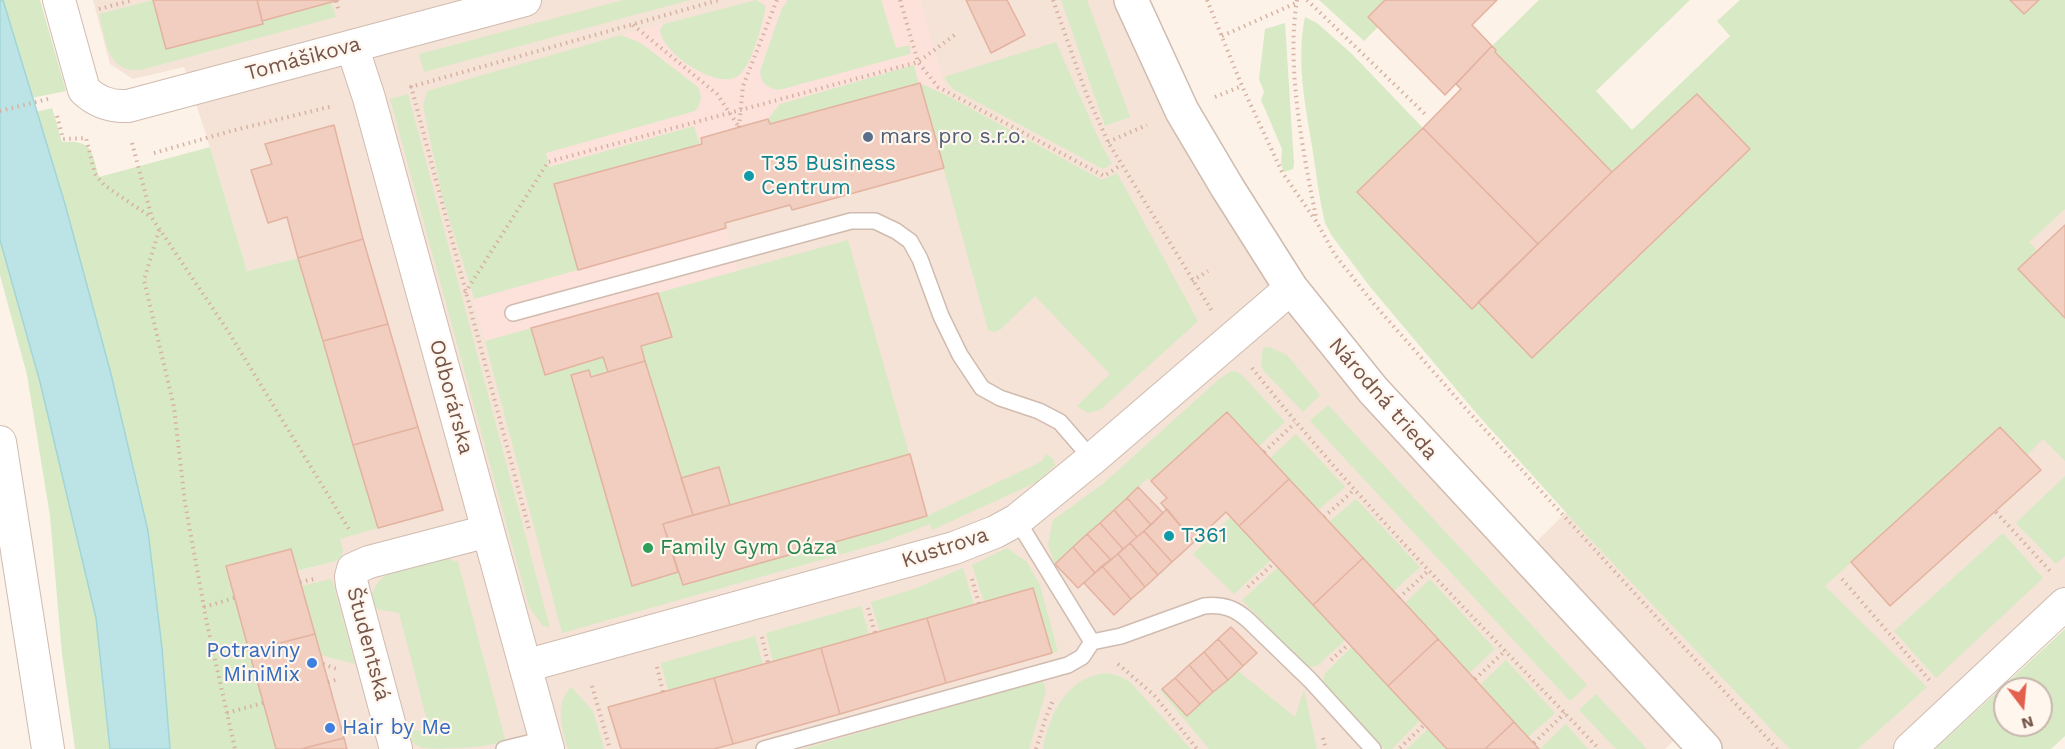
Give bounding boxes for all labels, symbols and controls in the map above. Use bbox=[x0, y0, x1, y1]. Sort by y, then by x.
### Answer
street label: Tomášikova bbox=[243, 32, 363, 86]
place label: mars pro s.r.o. bbox=[880, 124, 1026, 150]
marker: mars pro s.r.o. bbox=[861, 130, 875, 144]
place label: T35 Business Centrum bbox=[761, 151, 896, 201]
marker: T35 Business Centrum bbox=[742, 169, 756, 183]
street label: Národná trieda bbox=[1323, 333, 1443, 465]
street label: Odborárska bbox=[424, 337, 478, 457]
street label: Kustrova bbox=[899, 522, 991, 574]
place label: T361 bbox=[1181, 523, 1227, 549]
marker: T361 bbox=[1162, 529, 1176, 543]
place label: Family Gym Oáza bbox=[660, 535, 837, 561]
marker: Family Gym Oáza bbox=[641, 541, 655, 555]
street label: Študentská bbox=[341, 584, 395, 704]
place label: Potraviny MiniMix bbox=[206, 638, 300, 688]
marker: Potraviny MiniMix bbox=[305, 656, 319, 670]
north arrow bbox=[1993, 677, 2053, 737]
text: N bbox=[2019, 712, 2036, 734]
place label: Hair by Me bbox=[342, 715, 451, 741]
marker: Hair by Me bbox=[323, 721, 337, 735]

